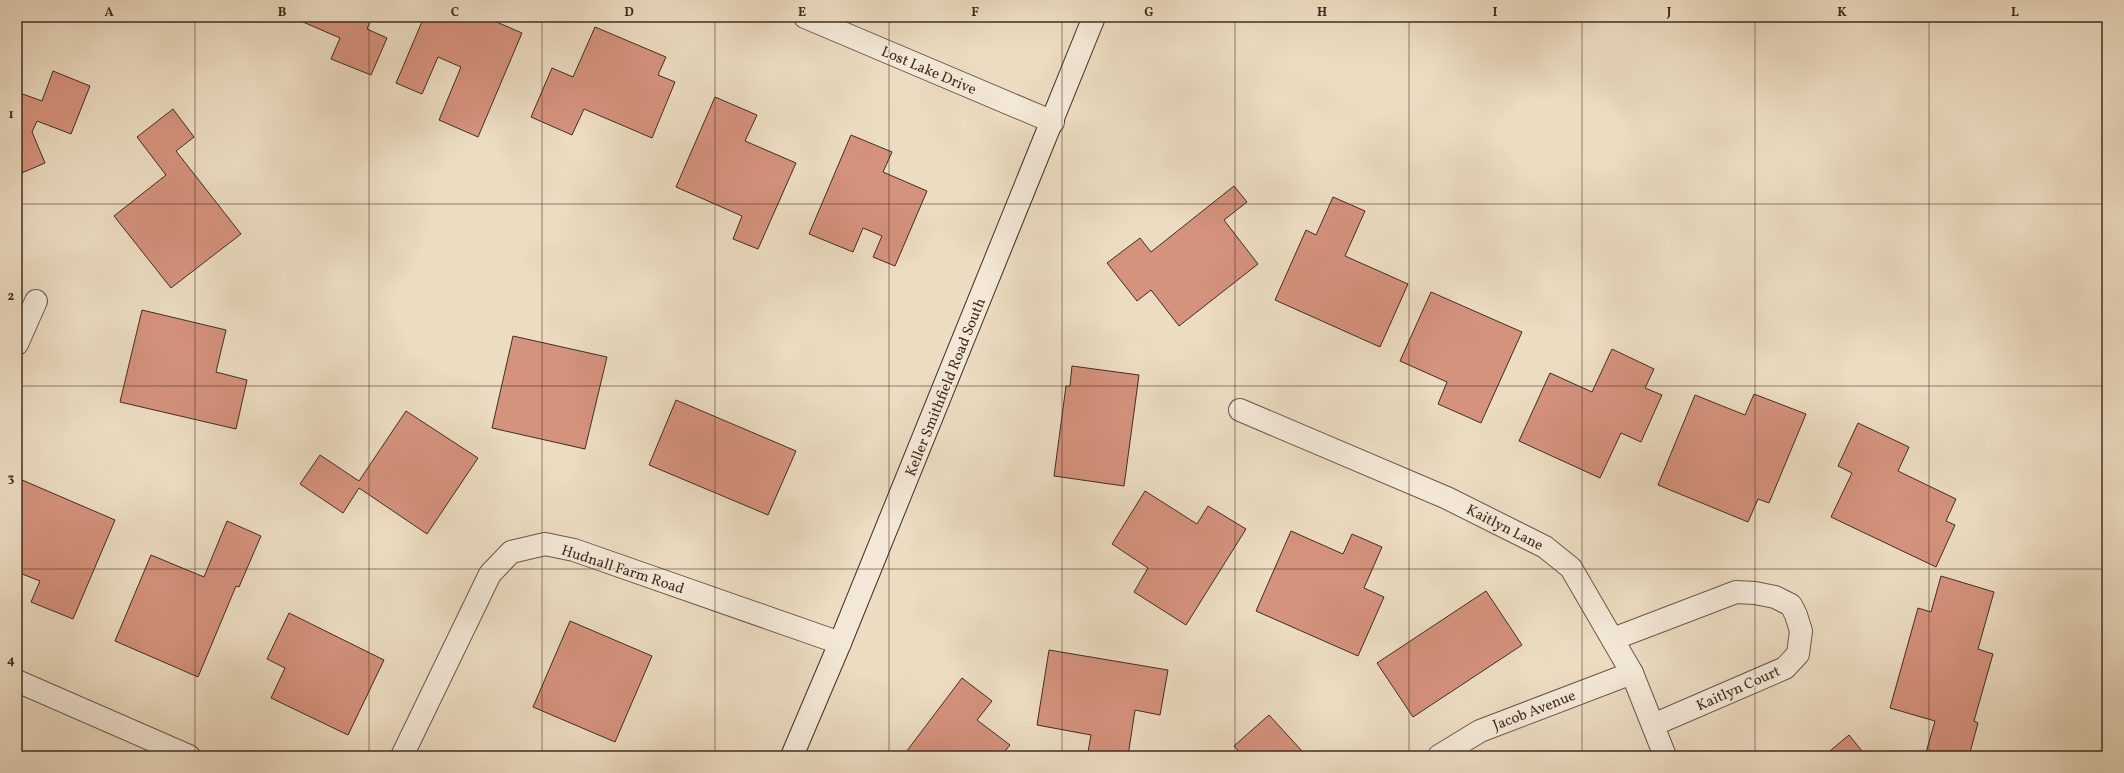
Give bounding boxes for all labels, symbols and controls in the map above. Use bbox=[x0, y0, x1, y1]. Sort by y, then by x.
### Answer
text: A bbox=[104, 4, 114, 22]
text: B bbox=[278, 4, 287, 22]
text: C bbox=[451, 4, 459, 22]
text: D bbox=[624, 4, 634, 22]
text: E bbox=[798, 4, 806, 22]
text: F bbox=[971, 4, 979, 22]
text: G bbox=[1144, 4, 1154, 22]
text: H bbox=[1317, 4, 1327, 22]
text: I bbox=[1493, 4, 1498, 22]
text: J bbox=[1666, 4, 1672, 22]
text: K bbox=[1837, 4, 1847, 22]
text: L bbox=[2011, 4, 2019, 22]
street label: Lost Lake Drive bbox=[878, 42, 979, 101]
text: 1 bbox=[8, 106, 14, 124]
text: 2 bbox=[8, 288, 15, 306]
street label: Keller Smithfield Road South bbox=[901, 295, 992, 480]
text: 3 bbox=[8, 470, 15, 488]
street label: Kaitlyn Lane bbox=[1462, 500, 1546, 557]
street label: Hudnall Farm Road bbox=[558, 541, 687, 600]
text: 4 bbox=[7, 652, 15, 670]
street label: Kaitlyn Court bbox=[1693, 662, 1784, 717]
street label: Jacob Avenue bbox=[1490, 686, 1579, 737]

